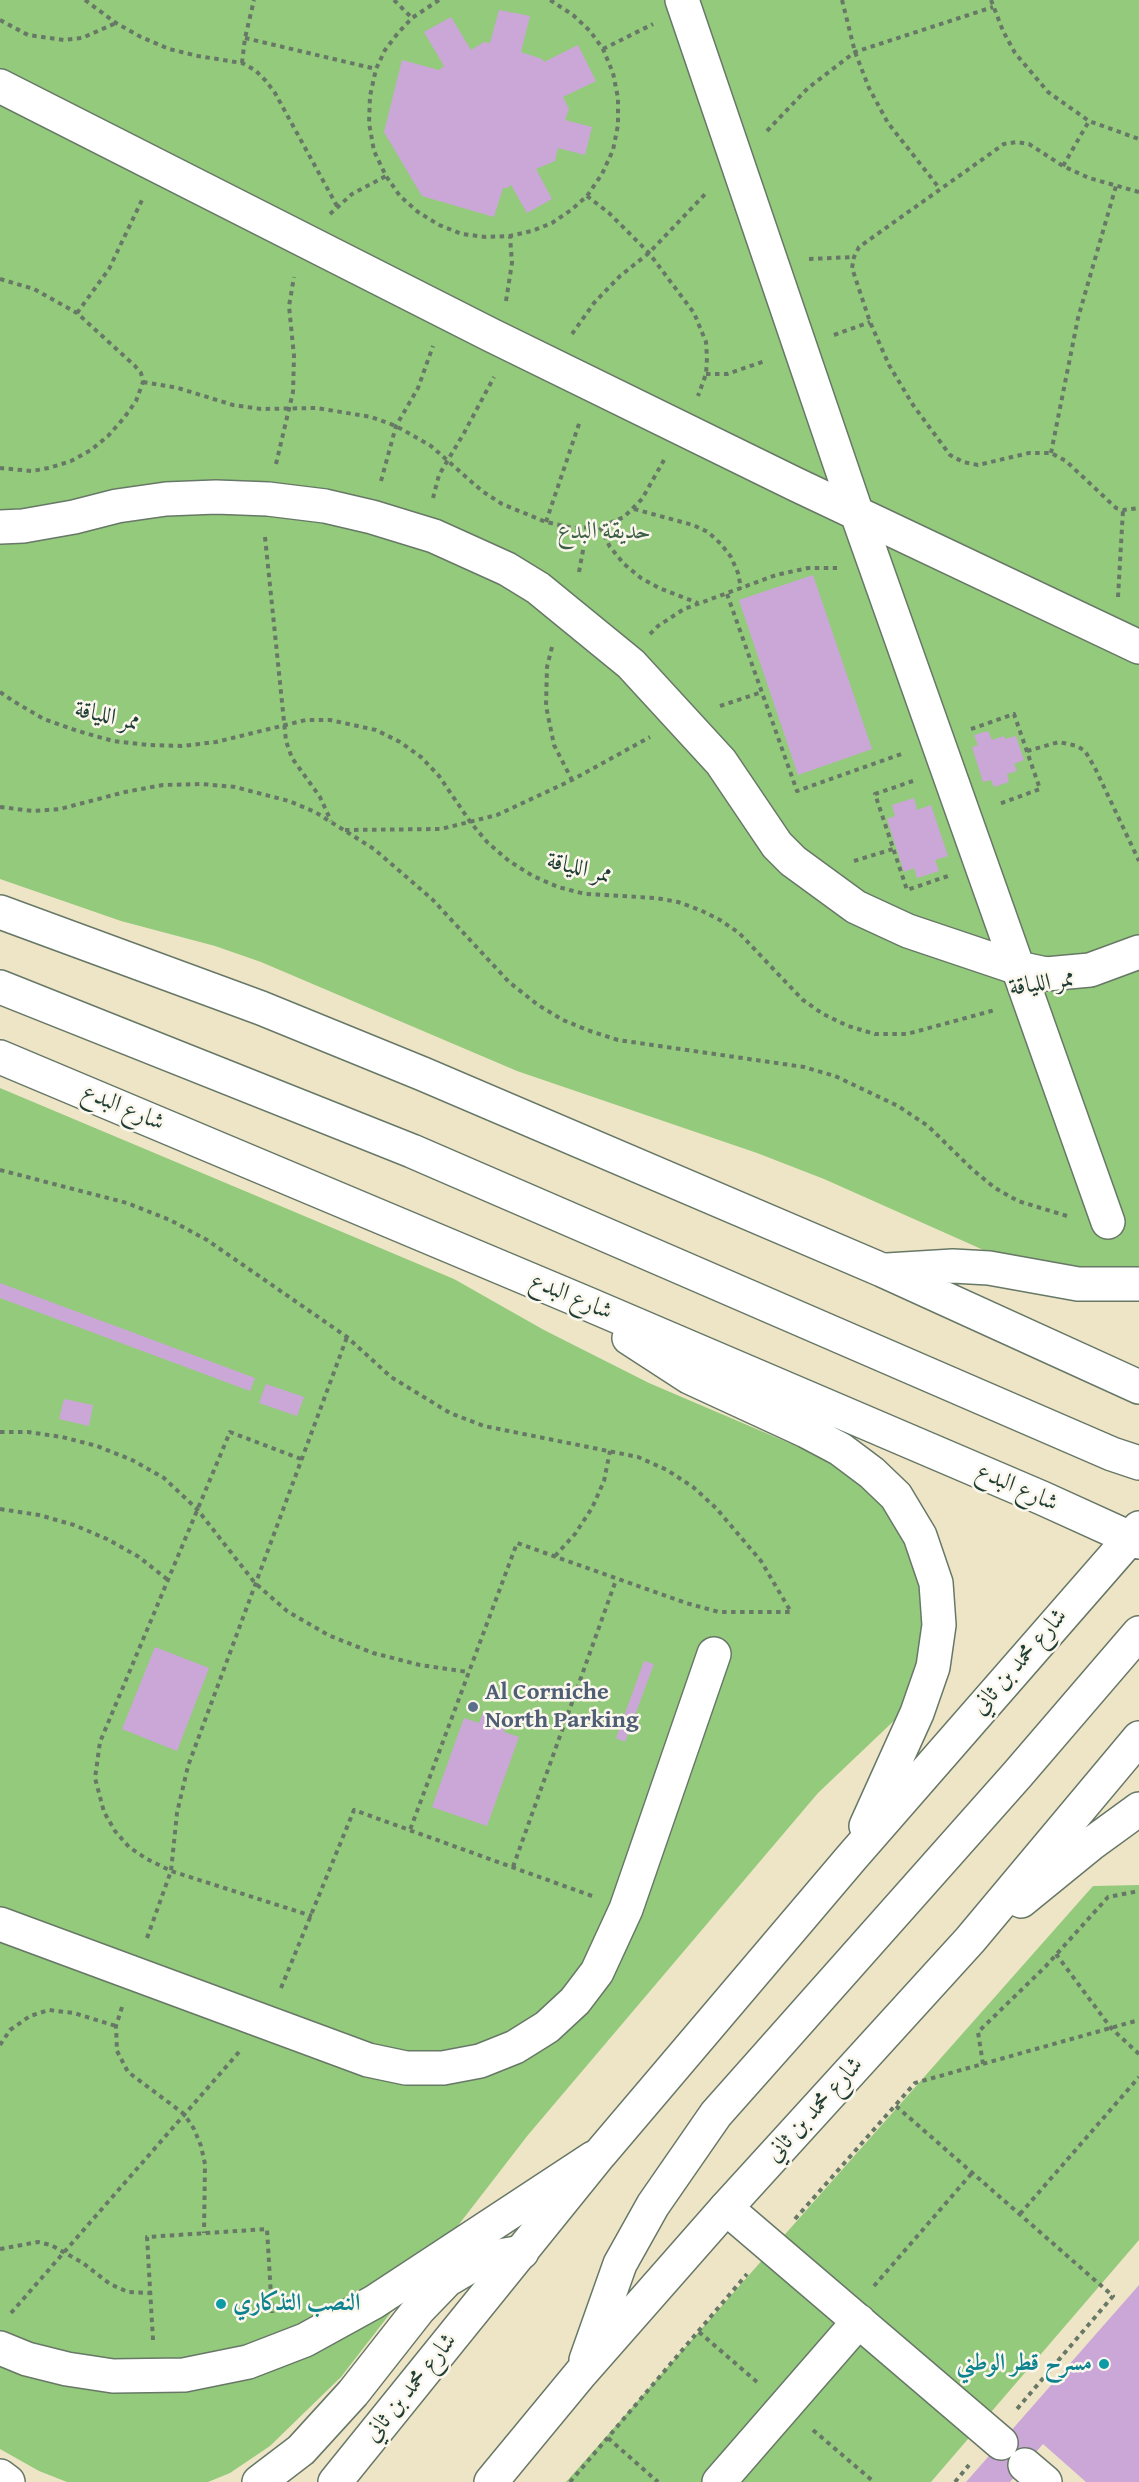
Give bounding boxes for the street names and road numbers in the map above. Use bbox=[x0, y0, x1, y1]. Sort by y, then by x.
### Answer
street label: ممر اللياقة bbox=[71, 696, 143, 738]
street label: ممر اللياقة bbox=[543, 847, 615, 891]
street label: ممر اللياقة bbox=[1007, 965, 1077, 1003]
street label: شارع البدع bbox=[78, 1078, 168, 1138]
street label: شارع البدع bbox=[526, 1267, 616, 1327]
street label: شارع البدع bbox=[972, 1457, 1062, 1519]
street label: شارع محمد بن ثاني bbox=[966, 1603, 1074, 1721]
street label: شارع محمد بن ثاني bbox=[760, 2051, 870, 2169]
street label: شارع محمد بن ثاني bbox=[358, 2328, 464, 2448]

